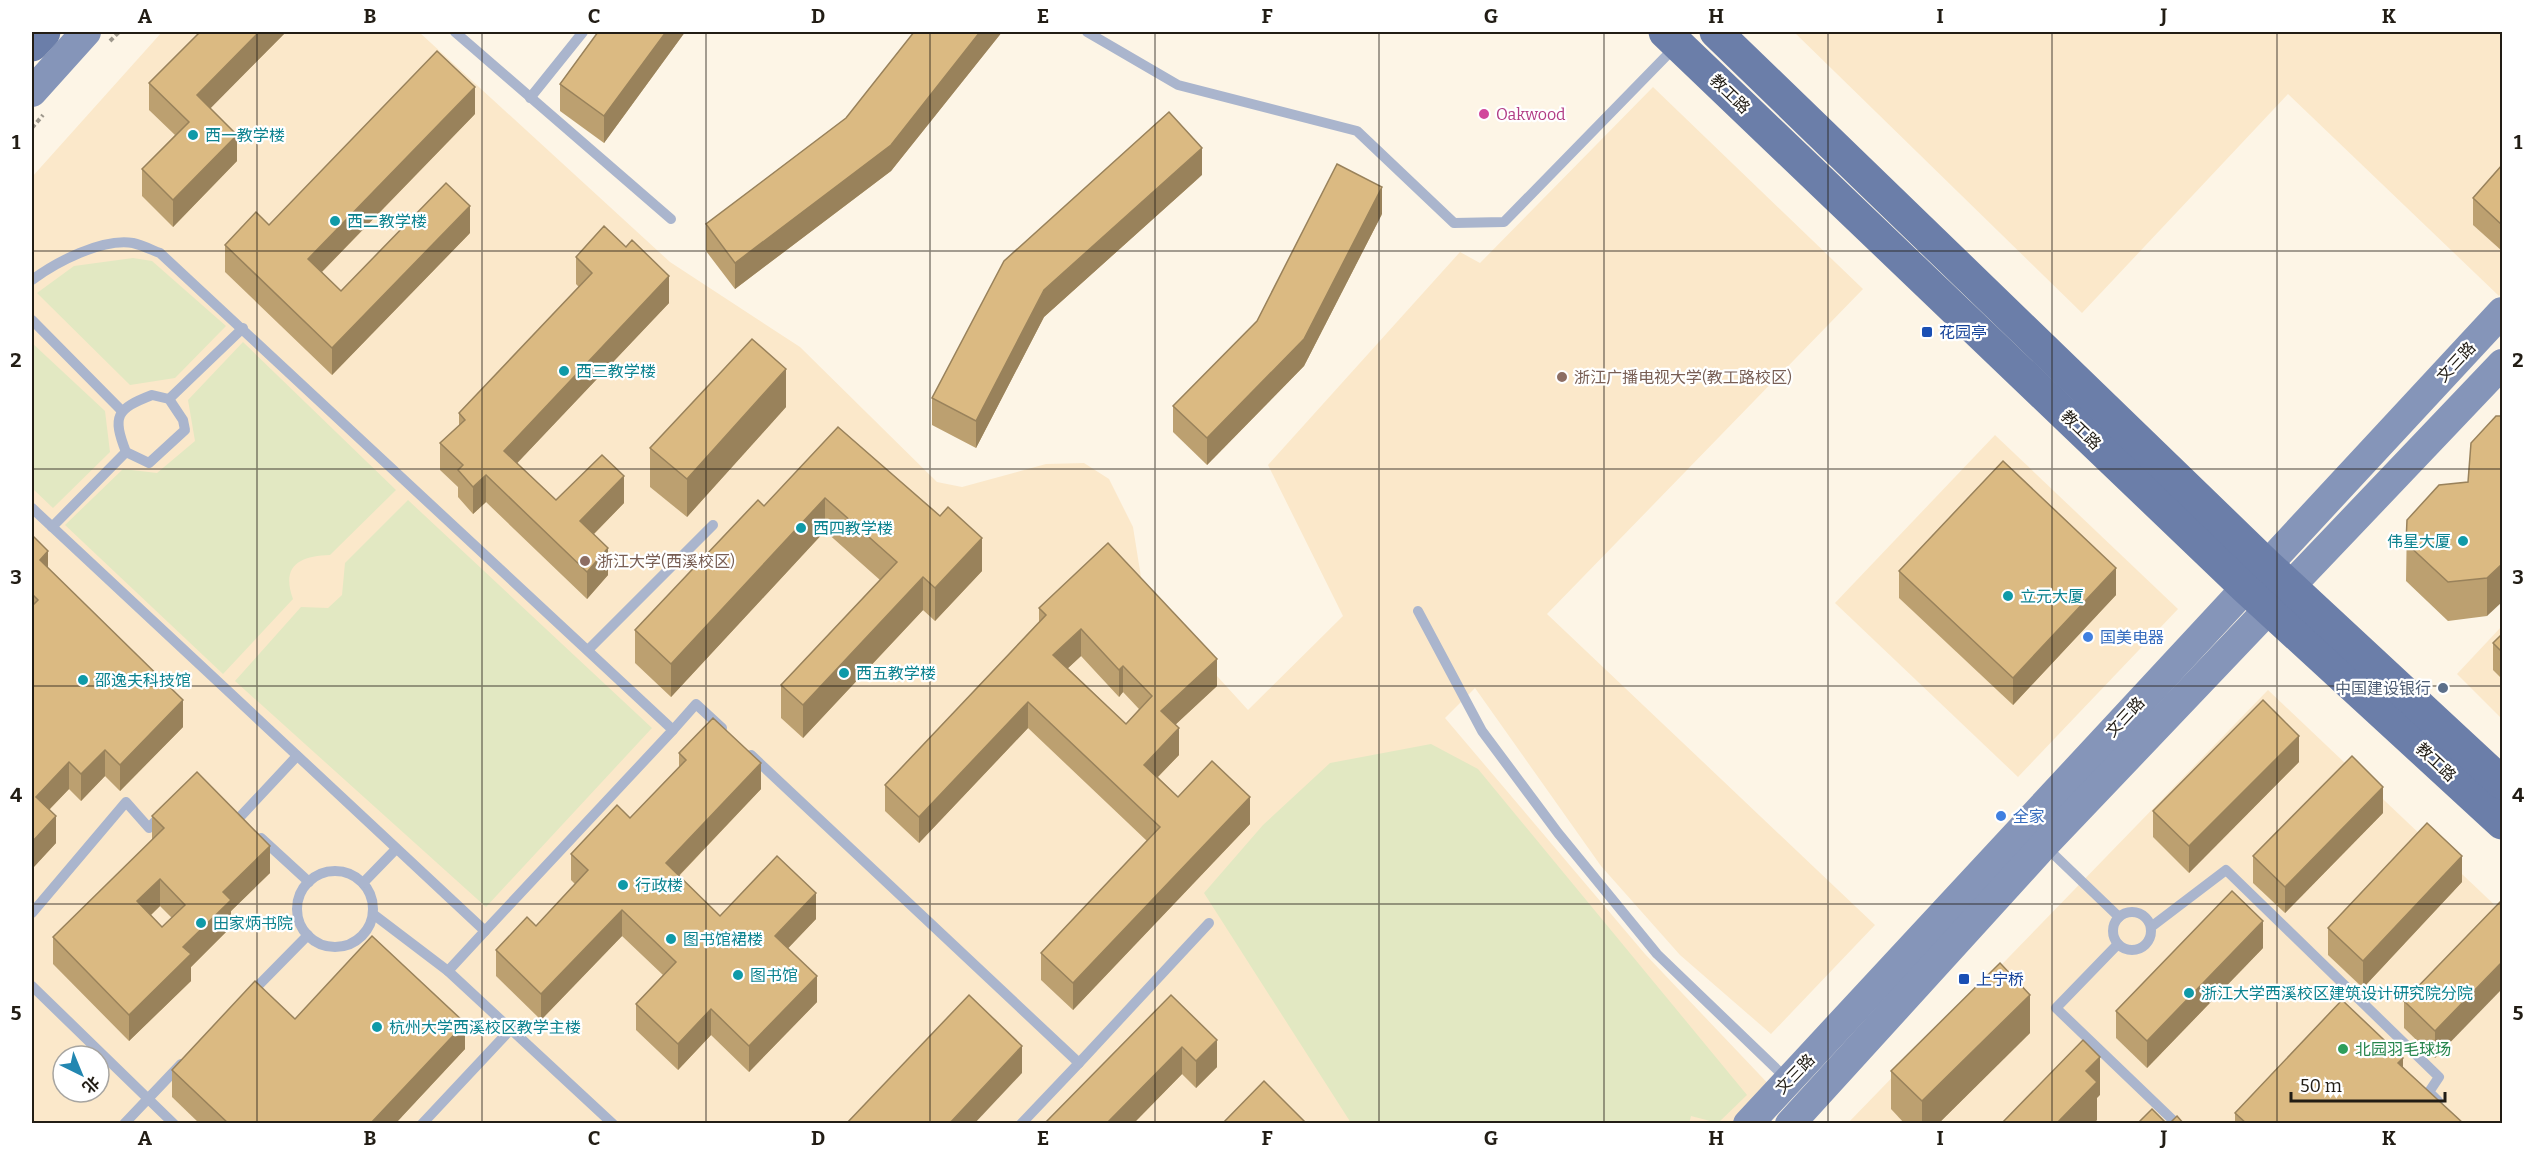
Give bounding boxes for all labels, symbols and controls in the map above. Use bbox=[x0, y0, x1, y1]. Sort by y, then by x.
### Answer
text: A bbox=[138, 4, 153, 28]
text: B bbox=[364, 4, 377, 28]
text: C bbox=[588, 4, 600, 28]
text: D bbox=[811, 4, 825, 28]
text: E bbox=[1037, 4, 1049, 28]
text: F bbox=[1261, 4, 1273, 28]
text: G bbox=[1484, 4, 1498, 28]
text: H bbox=[1708, 4, 1724, 28]
text: I bbox=[1936, 4, 1944, 28]
text: J bbox=[2160, 4, 2168, 28]
text: K bbox=[2382, 4, 2397, 28]
street label: 教工路 bbox=[1706, 70, 1754, 118]
place label: Oakwood bbox=[1496, 105, 1566, 124]
marker: Oakwood bbox=[1477, 107, 1491, 121]
place label: 西一教学楼 bbox=[205, 126, 285, 145]
marker: 西一教学楼 bbox=[186, 128, 200, 142]
text: 1 bbox=[12, 130, 21, 154]
text: 1 bbox=[2514, 130, 2523, 154]
place label: 西二教学楼 bbox=[347, 212, 427, 231]
marker: 西二教学楼 bbox=[328, 214, 342, 228]
place label: 花园亭 bbox=[1939, 323, 1987, 342]
marker: 花园亭 bbox=[1920, 325, 1934, 339]
street label: 文三路 bbox=[2433, 338, 2479, 386]
text: 2 bbox=[10, 348, 22, 372]
text: 2 bbox=[2512, 348, 2524, 372]
place label: 西三教学楼 bbox=[576, 362, 656, 381]
marker: 西三教学楼 bbox=[557, 364, 571, 378]
place label: 浙江广播电视大学(教工路校区) bbox=[1574, 368, 1792, 387]
marker: 浙江广播电视大学(教工路校区) bbox=[1555, 370, 1569, 384]
street label: 教工路 bbox=[2057, 406, 2105, 454]
place label: 西四教学楼 bbox=[813, 519, 893, 538]
marker: 西四教学楼 bbox=[794, 521, 808, 535]
place label: 伟星大厦 bbox=[2387, 532, 2451, 551]
marker: 伟星大厦 bbox=[2456, 534, 2470, 548]
place label: 浙江大学(西溪校区) bbox=[597, 552, 735, 571]
marker: 浙江大学(西溪校区) bbox=[578, 554, 592, 568]
text: 3 bbox=[10, 565, 22, 589]
text: 3 bbox=[2512, 565, 2524, 589]
place label: 立元大厦 bbox=[2020, 587, 2084, 606]
marker: 立元大厦 bbox=[2001, 589, 2015, 603]
place label: 国美电器 bbox=[2100, 628, 2164, 647]
marker: 国美电器 bbox=[2081, 630, 2095, 644]
place label: 西五教学楼 bbox=[856, 664, 936, 683]
marker: 西五教学楼 bbox=[837, 666, 851, 680]
place label: 邵逸夫科技馆 bbox=[95, 671, 191, 690]
marker: 邵逸夫科技馆 bbox=[76, 673, 90, 687]
place label: 中国建设银行 bbox=[2335, 679, 2431, 698]
marker: 中国建设银行 bbox=[2436, 681, 2450, 695]
street label: 文三路 bbox=[2102, 693, 2148, 741]
street label: 教工路 bbox=[2412, 739, 2460, 785]
text: 4 bbox=[10, 783, 22, 807]
text: 4 bbox=[2512, 783, 2524, 807]
place label: 全家 bbox=[2013, 807, 2045, 826]
marker: 全家 bbox=[1994, 809, 2008, 823]
place label: 行政楼 bbox=[635, 876, 683, 895]
marker: 行政楼 bbox=[616, 878, 630, 892]
place label: 田家炳书院 bbox=[213, 914, 293, 933]
marker: 田家炳书院 bbox=[194, 916, 208, 930]
place label: 图书馆裙楼 bbox=[683, 930, 763, 949]
marker: 图书馆裙楼 bbox=[664, 932, 678, 946]
place label: 图书馆 bbox=[750, 966, 798, 985]
marker: 图书馆 bbox=[731, 968, 745, 982]
place label: 上宁桥 bbox=[1976, 970, 2024, 989]
marker: 上宁桥 bbox=[1957, 972, 1971, 986]
place label: 浙江大学西溪校区建筑设计研究院分院 bbox=[2201, 984, 2473, 1003]
marker: 浙江大学西溪校区建筑设计研究院分院 bbox=[2182, 986, 2196, 1000]
text: 5 bbox=[11, 1001, 22, 1025]
text: 5 bbox=[2513, 1001, 2524, 1025]
place label: 杭州大学西溪校区教学主楼 bbox=[389, 1018, 581, 1037]
marker: 杭州大学西溪校区教学主楼 bbox=[370, 1020, 384, 1034]
place label: 北园羽毛球场 bbox=[2355, 1040, 2451, 1059]
marker: 北园羽毛球场 bbox=[2336, 1042, 2350, 1056]
north arrow bbox=[51, 1044, 111, 1104]
street label: 文三路 bbox=[1771, 1050, 1819, 1098]
scale bar bbox=[2291, 1065, 2446, 1103]
text: 北 bbox=[79, 1072, 103, 1097]
text: 50 m bbox=[2300, 1075, 2342, 1097]
text: A bbox=[138, 1126, 153, 1150]
text: B bbox=[364, 1126, 377, 1150]
text: C bbox=[588, 1126, 600, 1150]
text: D bbox=[811, 1126, 825, 1150]
text: E bbox=[1037, 1126, 1049, 1150]
text: F bbox=[1261, 1126, 1273, 1150]
text: G bbox=[1484, 1126, 1498, 1150]
text: H bbox=[1708, 1126, 1724, 1150]
text: I bbox=[1936, 1126, 1944, 1150]
text: J bbox=[2160, 1126, 2168, 1150]
text: K bbox=[2382, 1126, 2397, 1150]

